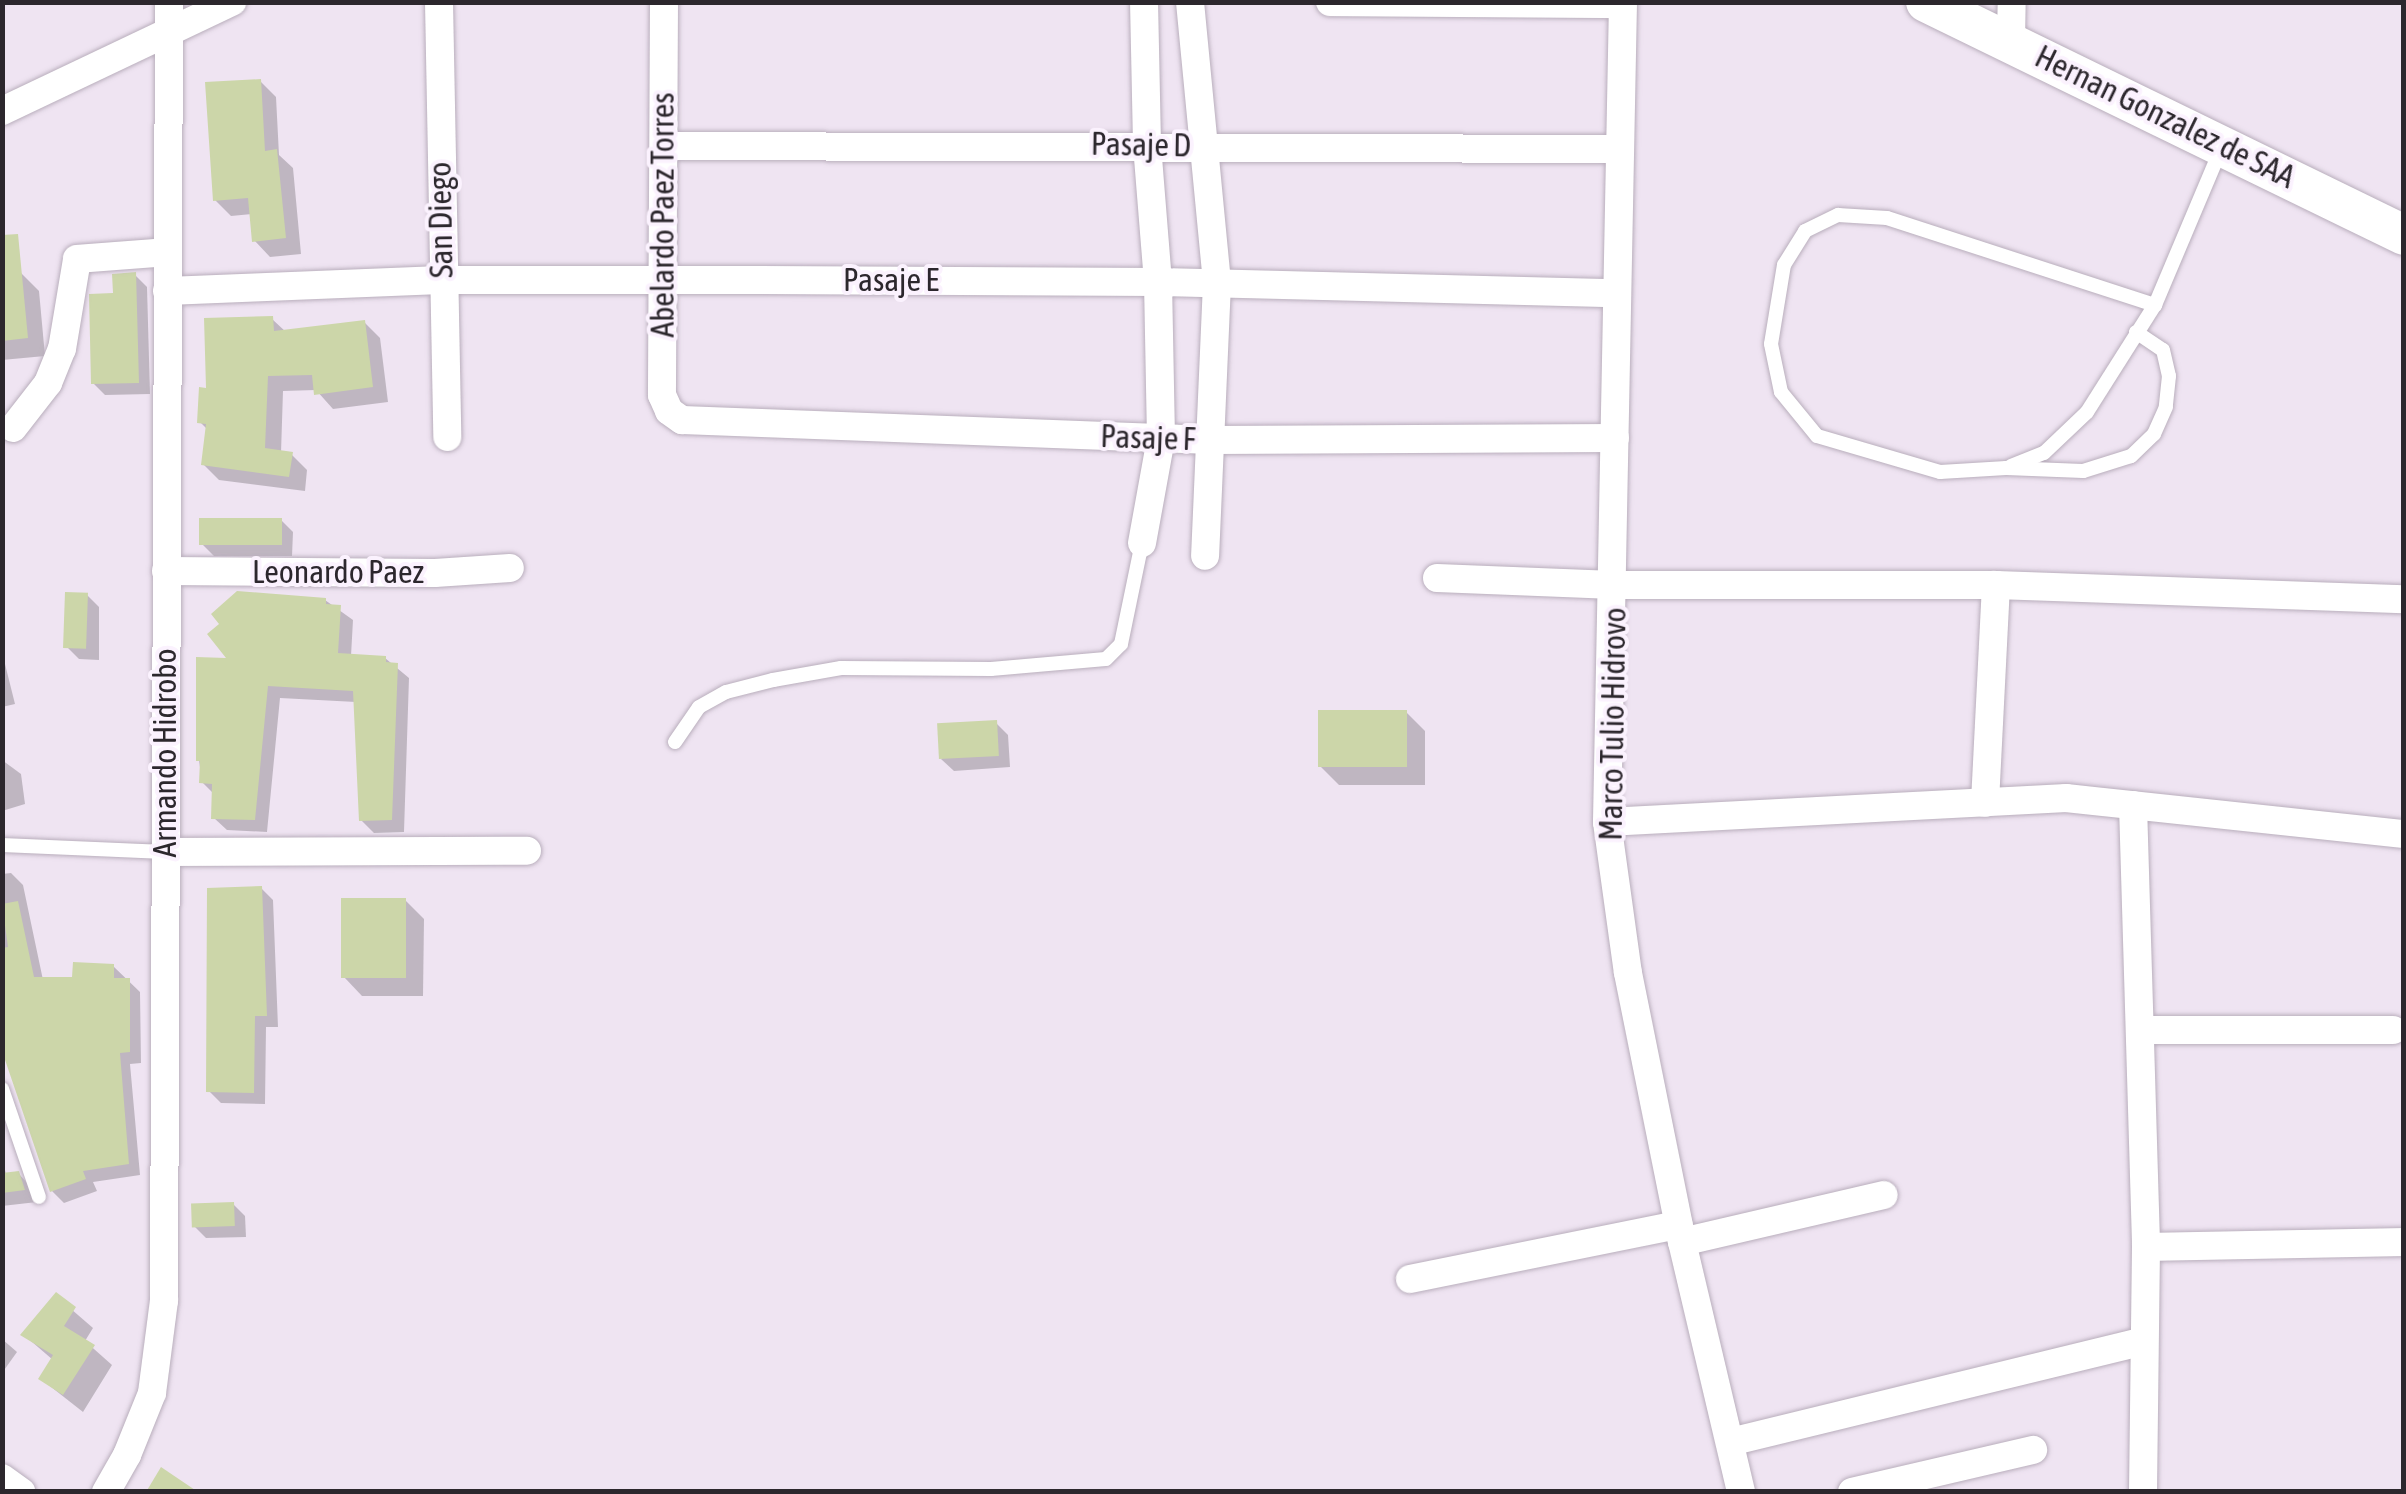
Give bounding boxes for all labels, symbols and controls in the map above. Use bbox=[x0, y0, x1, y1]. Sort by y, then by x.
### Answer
street label: Hernan Gonzalez de SAA bbox=[2029, 37, 2301, 197]
street label: Abelardo Paez Torres bbox=[644, 93, 682, 337]
street label: Pasaje D bbox=[1091, 125, 1191, 165]
street label: San Diego bbox=[421, 162, 461, 278]
street label: Pasaje E bbox=[843, 261, 939, 299]
street label: Pasaje F bbox=[1100, 417, 1196, 459]
street label: Leonardo Paez bbox=[252, 553, 424, 591]
street label: Marco Tulio Hidrovo bbox=[1592, 607, 1634, 841]
street label: Armando Hidrobo bbox=[146, 649, 184, 857]

